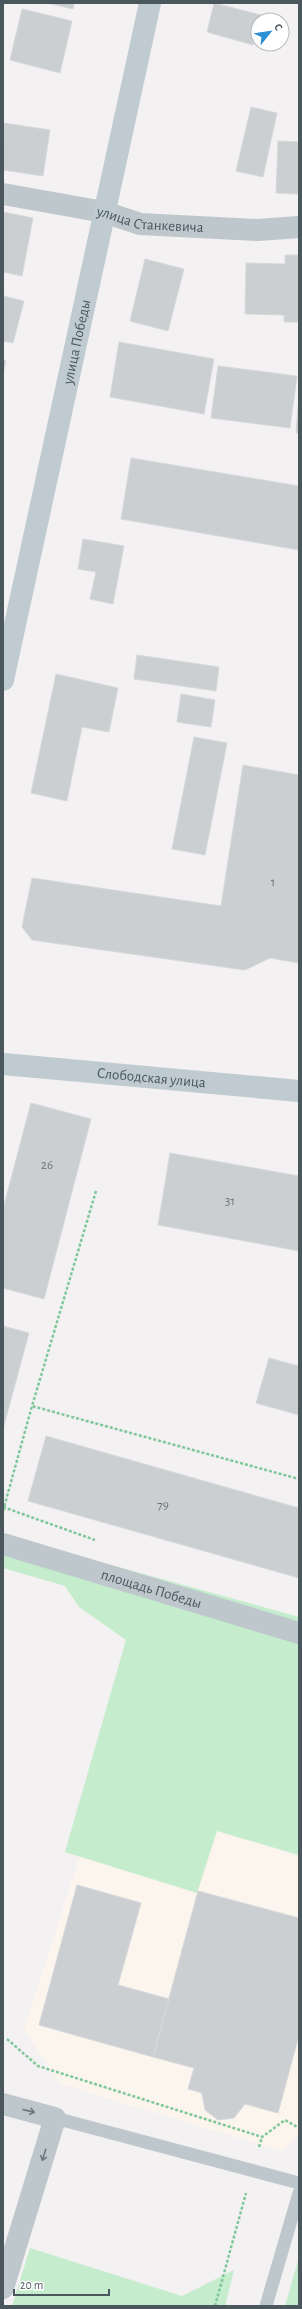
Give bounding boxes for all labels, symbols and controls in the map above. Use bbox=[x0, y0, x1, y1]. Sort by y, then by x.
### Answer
north arrow bbox=[250, 12, 290, 52]
text: С bbox=[272, 22, 285, 33]
street label: улица Станкевича bbox=[95, 204, 204, 235]
street label: улица Победы bbox=[60, 298, 93, 387]
house number: 1 bbox=[271, 876, 275, 889]
street label: Слободская улица bbox=[96, 1066, 207, 1090]
house number: 26 bbox=[41, 1159, 53, 1172]
house number: 31 bbox=[225, 1195, 235, 1208]
house number: 79 bbox=[157, 1499, 169, 1512]
street label: площадь Победы bbox=[99, 1567, 203, 1611]
one-way arrow bbox=[22, 2108, 35, 2116]
one-way arrow bbox=[40, 2148, 47, 2161]
scale bar bbox=[14, 2271, 109, 2297]
text: 20 m bbox=[20, 2279, 43, 2291]

